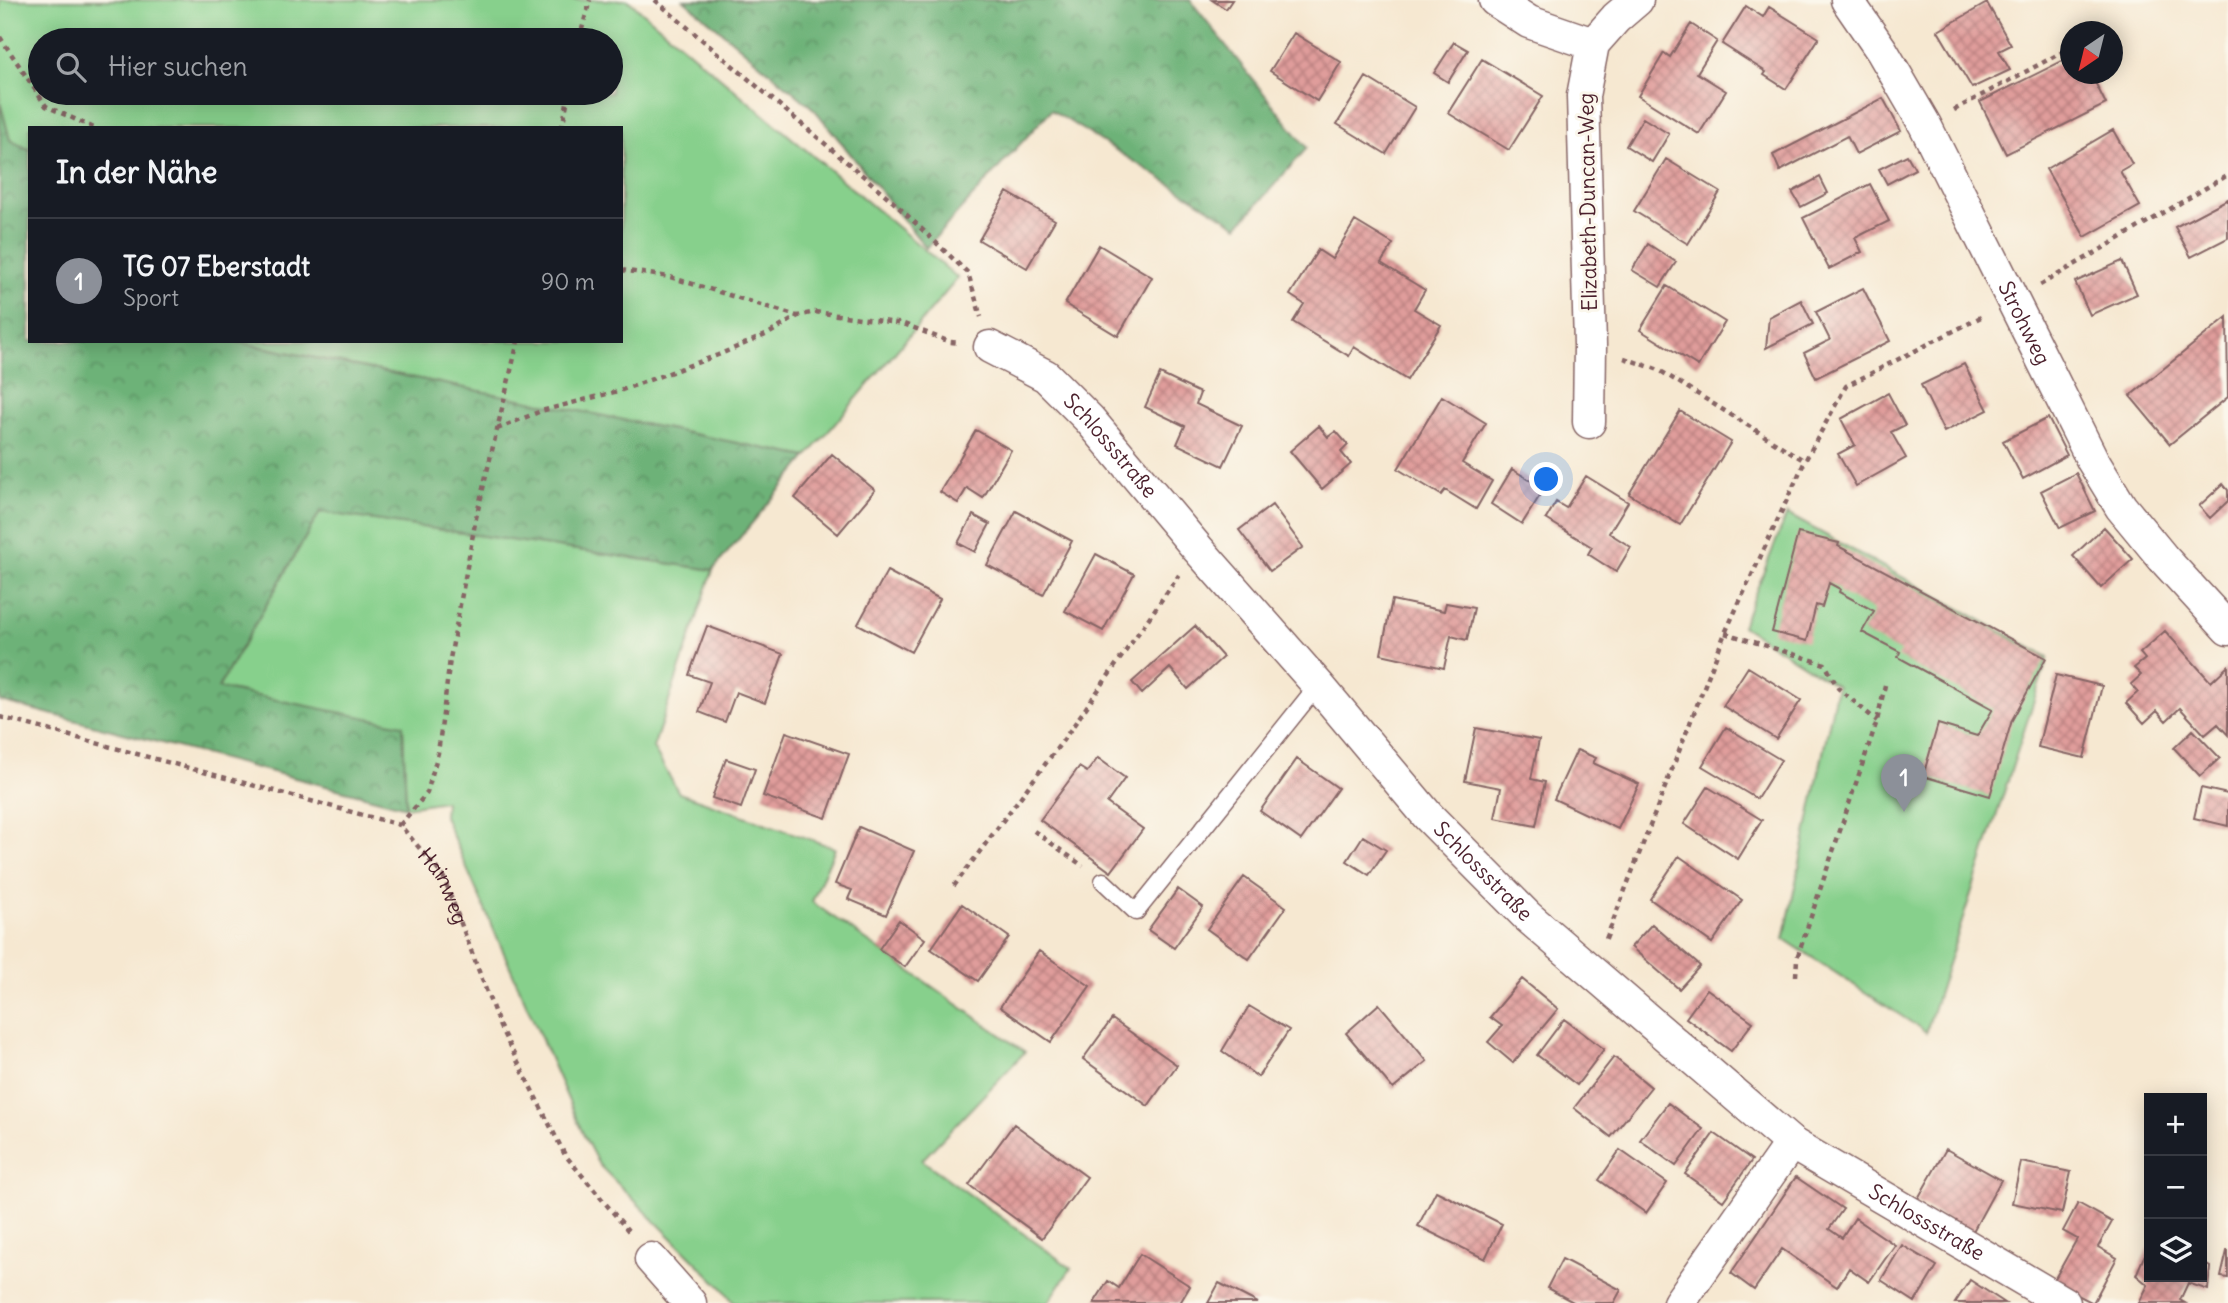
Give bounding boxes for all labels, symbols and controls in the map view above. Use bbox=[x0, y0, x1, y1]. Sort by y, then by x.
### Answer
north arrow bbox=[2060, 21, 2123, 84]
search box bbox=[28, 28, 623, 105]
icon: search bbox=[52, 48, 90, 86]
text: Hier suchen bbox=[108, 50, 248, 83]
street label: Elizabeth-Duncan-Weg bbox=[1572, 93, 1603, 311]
text: In der Nähe bbox=[56, 153, 218, 191]
text: TG 07 Eberstadt bbox=[123, 250, 310, 283]
text: 1 bbox=[74, 267, 84, 296]
text: 90 m bbox=[541, 267, 595, 296]
street label: Strohweg bbox=[1992, 277, 2057, 369]
text: Sport bbox=[123, 283, 179, 312]
street label: Schlossstraße bbox=[1058, 387, 1163, 503]
your location bbox=[1529, 462, 1563, 496]
pin: 1 bbox=[1881, 754, 1927, 812]
street label: Schlossstraße bbox=[1428, 815, 1539, 927]
street label: Hainweg bbox=[412, 842, 474, 928]
map controls bbox=[2144, 1093, 2207, 1282]
button: + bbox=[2144, 1093, 2207, 1156]
button: − bbox=[2144, 1156, 2207, 1219]
street label: Schlossstraße bbox=[1864, 1178, 1990, 1267]
button: layers bbox=[2144, 1219, 2207, 1282]

